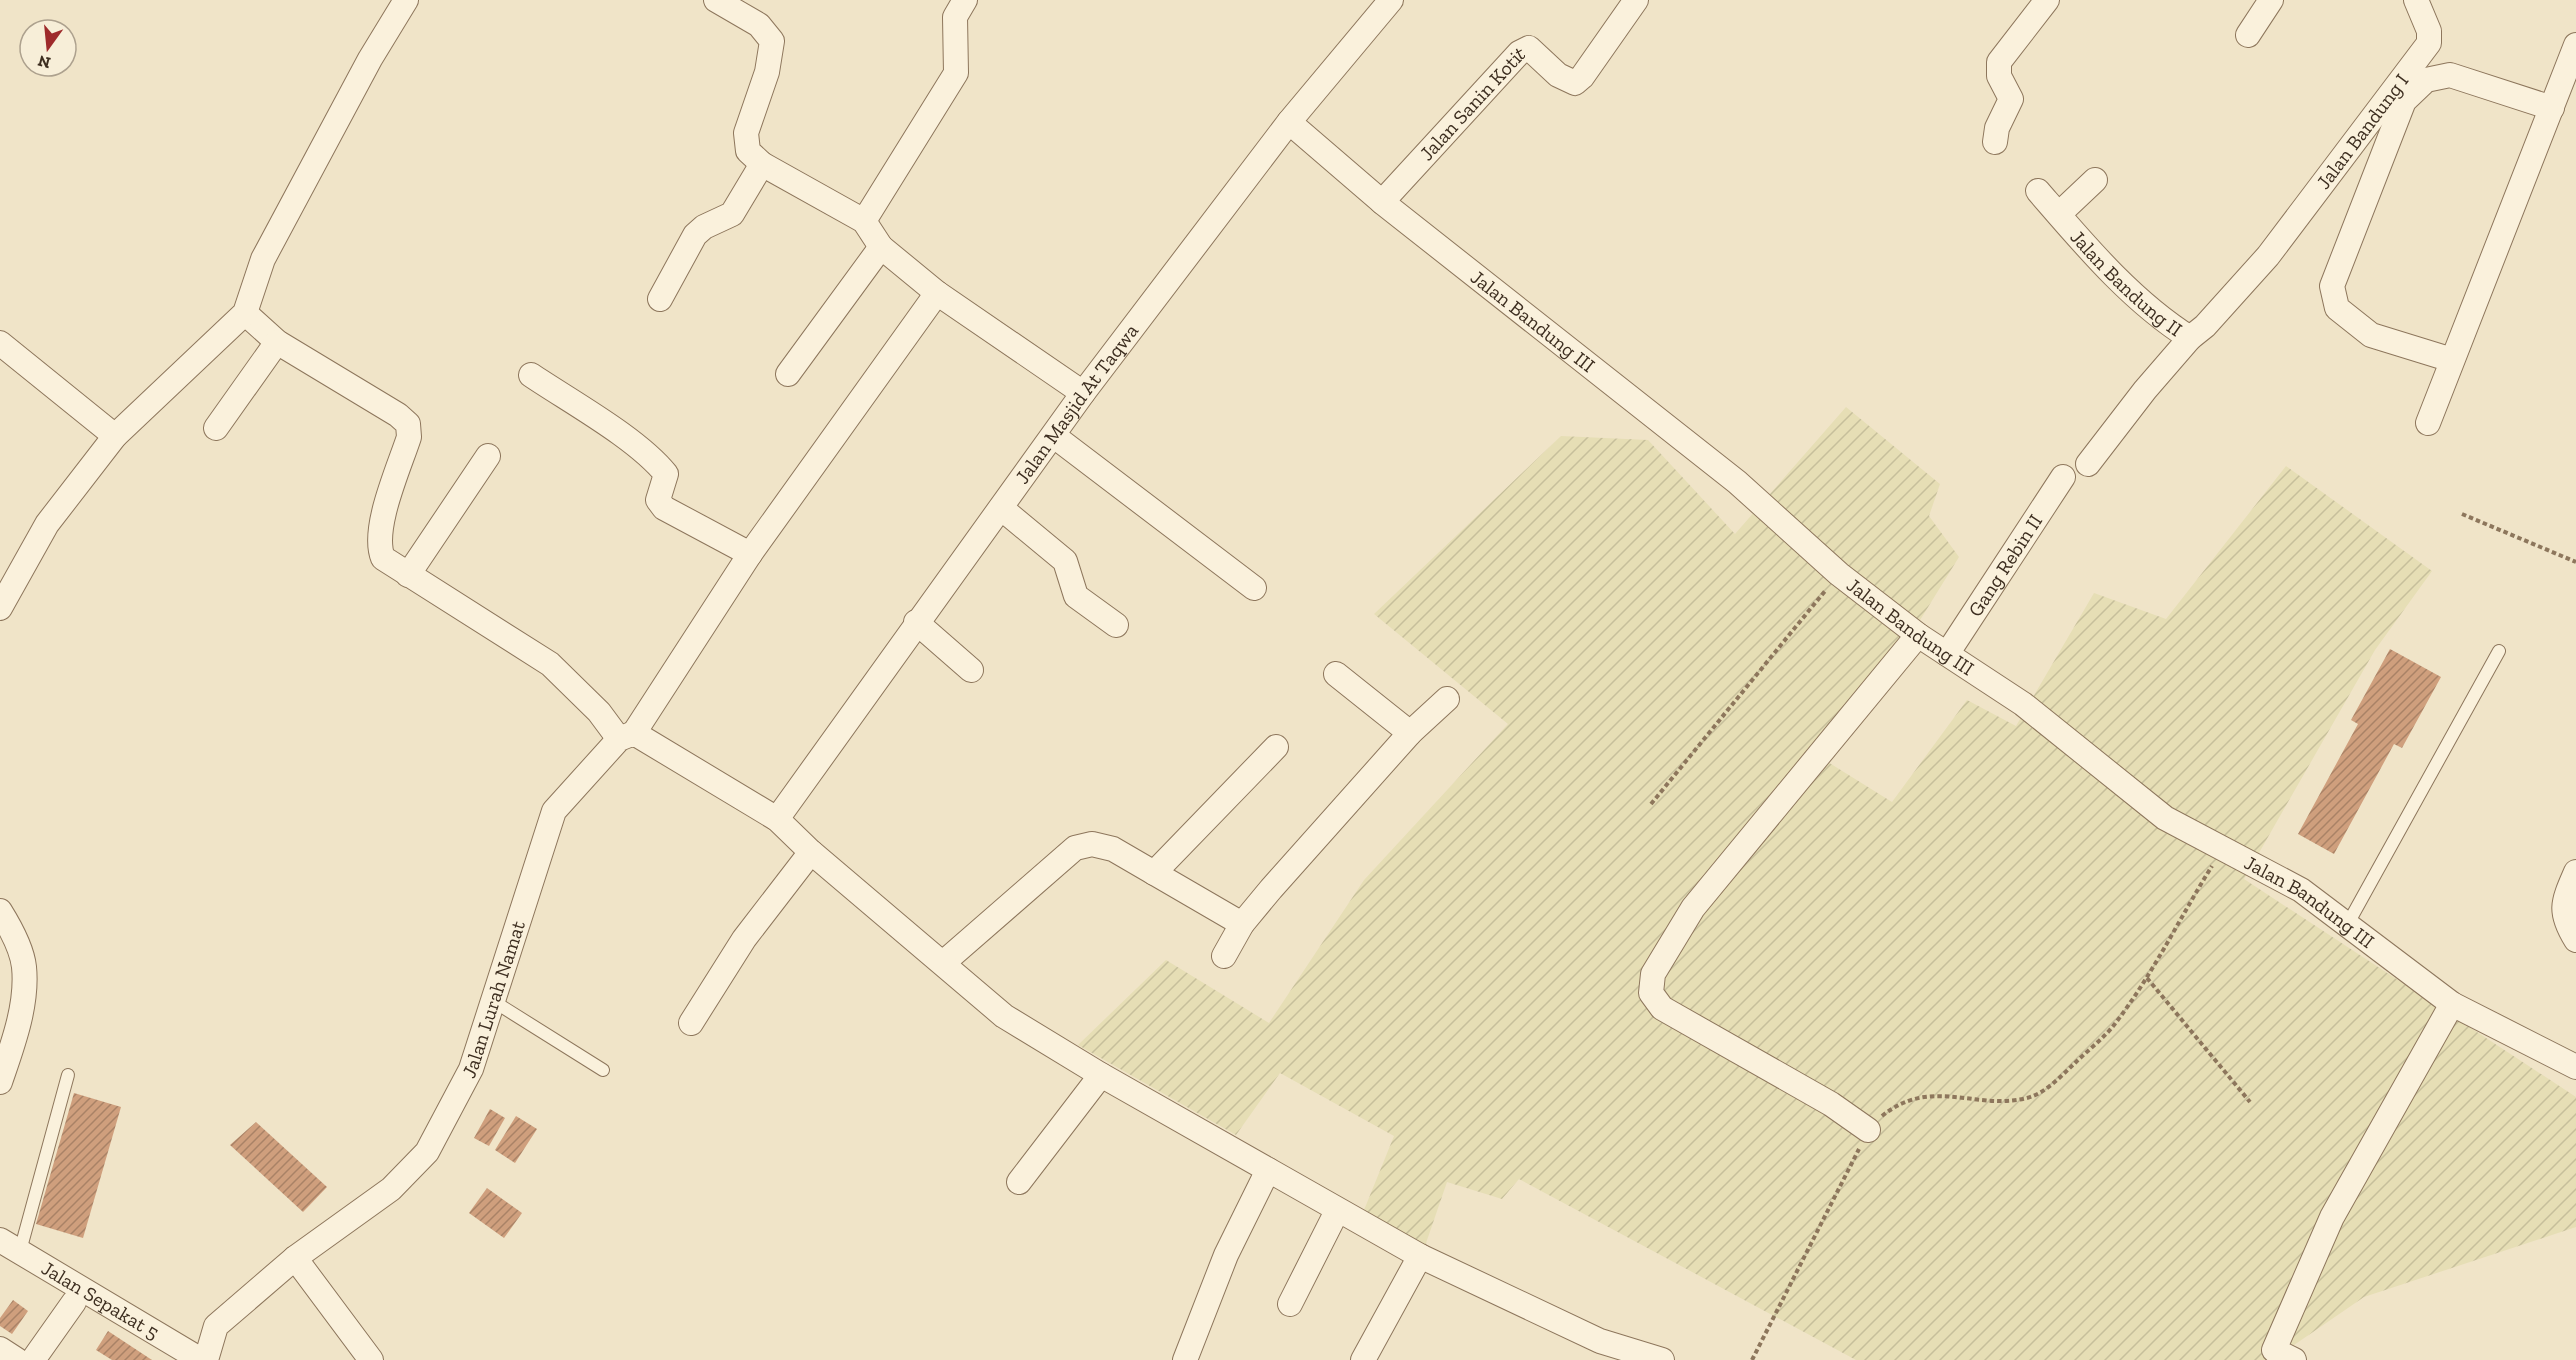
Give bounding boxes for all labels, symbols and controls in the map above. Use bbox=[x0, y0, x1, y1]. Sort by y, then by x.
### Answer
north arrow bbox=[18, 18, 78, 78]
street label: Jalan Sanin Kotit bbox=[1414, 40, 1529, 165]
text: N bbox=[36, 51, 53, 73]
street label: Jalan Bandung I bbox=[2311, 69, 2414, 194]
street label: Jalan Bandung II bbox=[2066, 225, 2187, 341]
street label: Jalan Bandung III bbox=[1466, 265, 1600, 377]
street label: Jalan Masjid At Taqwa bbox=[1010, 319, 1143, 488]
street label: Gang Rebin II bbox=[1963, 510, 2047, 621]
street label: Jalan Bandung III bbox=[1842, 573, 1979, 680]
street label: Jalan Bandung III bbox=[2240, 850, 2379, 953]
street label: Jalan Lurah Namat bbox=[457, 917, 530, 1082]
street label: Jalan Sepakat 5 bbox=[37, 1256, 163, 1344]

